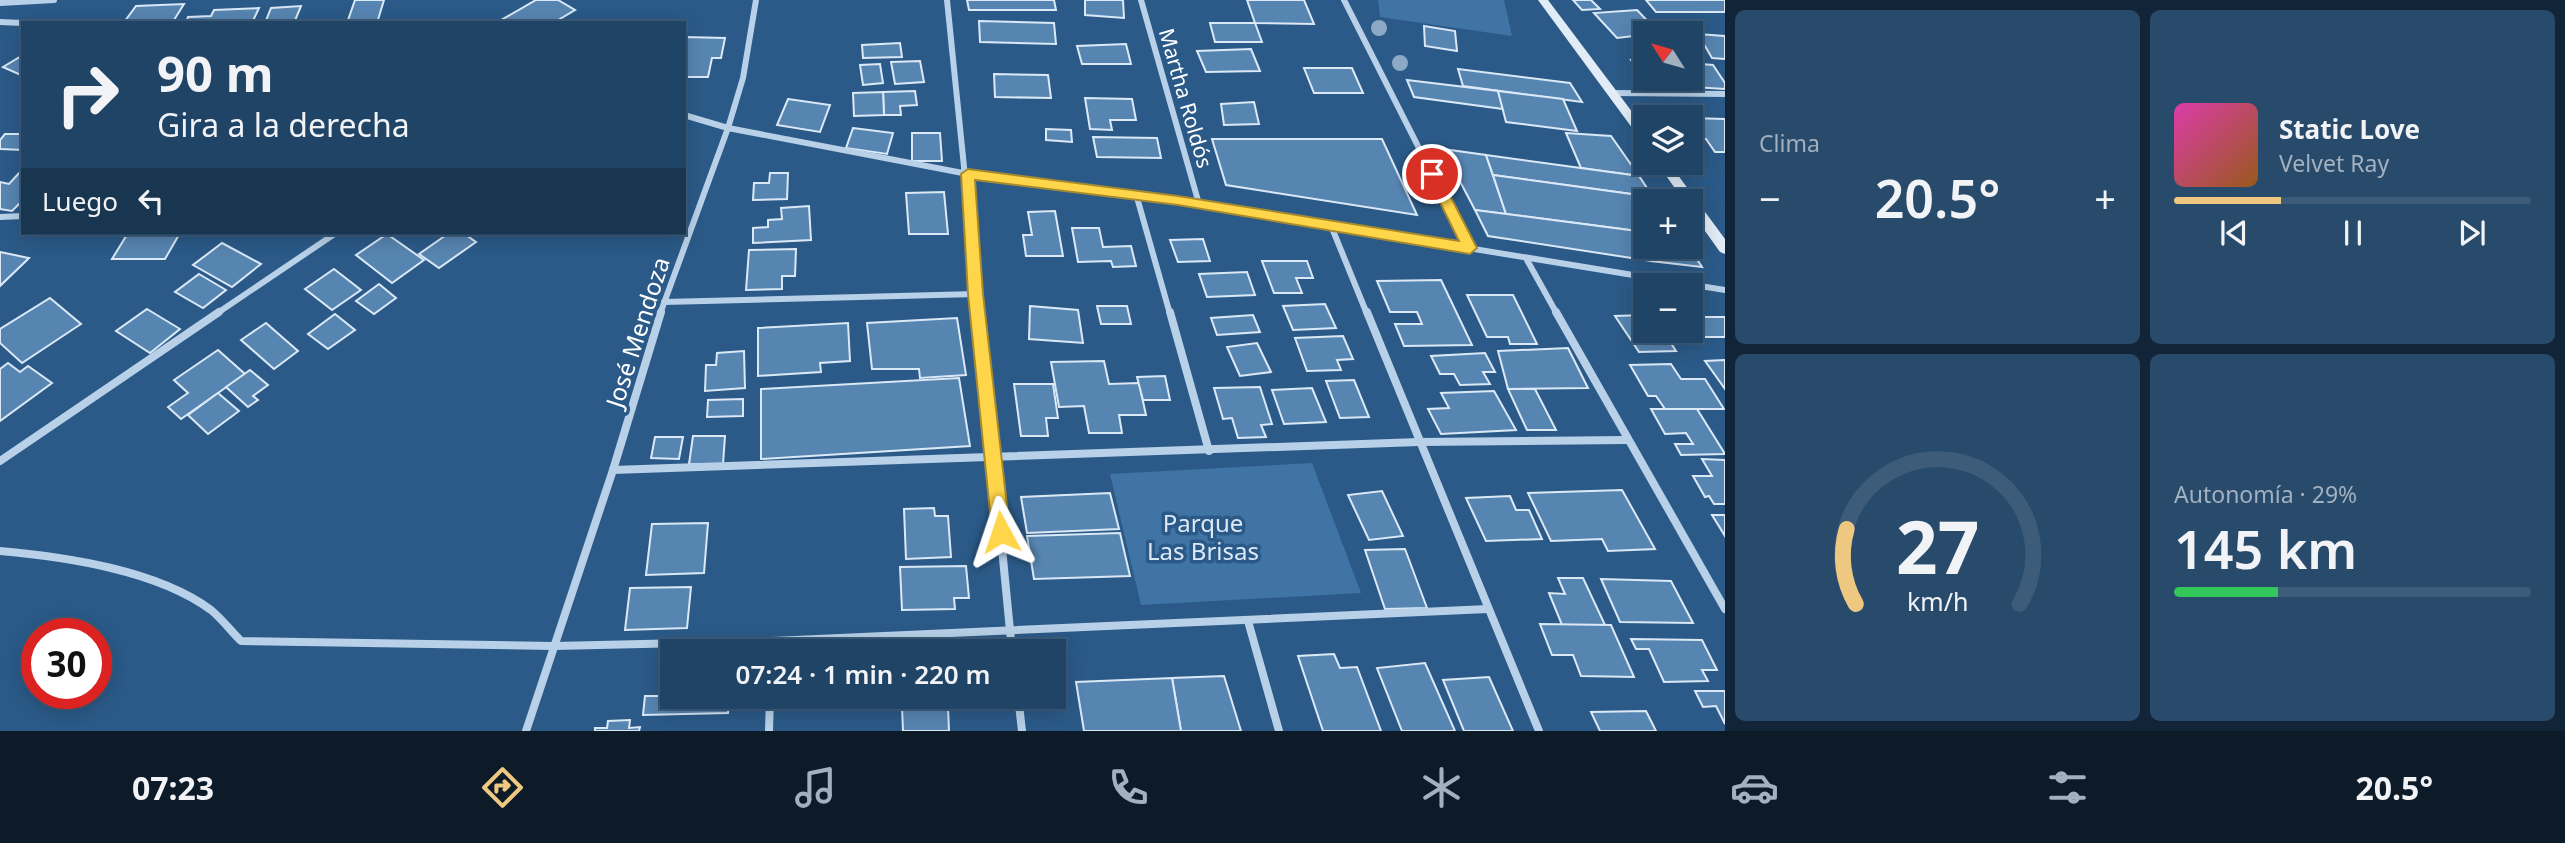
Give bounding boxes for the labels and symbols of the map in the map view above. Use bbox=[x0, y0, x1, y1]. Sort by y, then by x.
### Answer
north arrow bbox=[1633, 21, 1703, 91]
street label: Martha Roldós bbox=[1153, 25, 1219, 171]
pin bbox=[1402, 144, 1462, 204]
street label: José Mendoza bbox=[597, 253, 677, 413]
position arrow bbox=[964, 495, 1038, 569]
park label: Parque Las Brisas bbox=[1147, 506, 1259, 567]
speed limit sign: 30 bbox=[21, 618, 112, 709]

